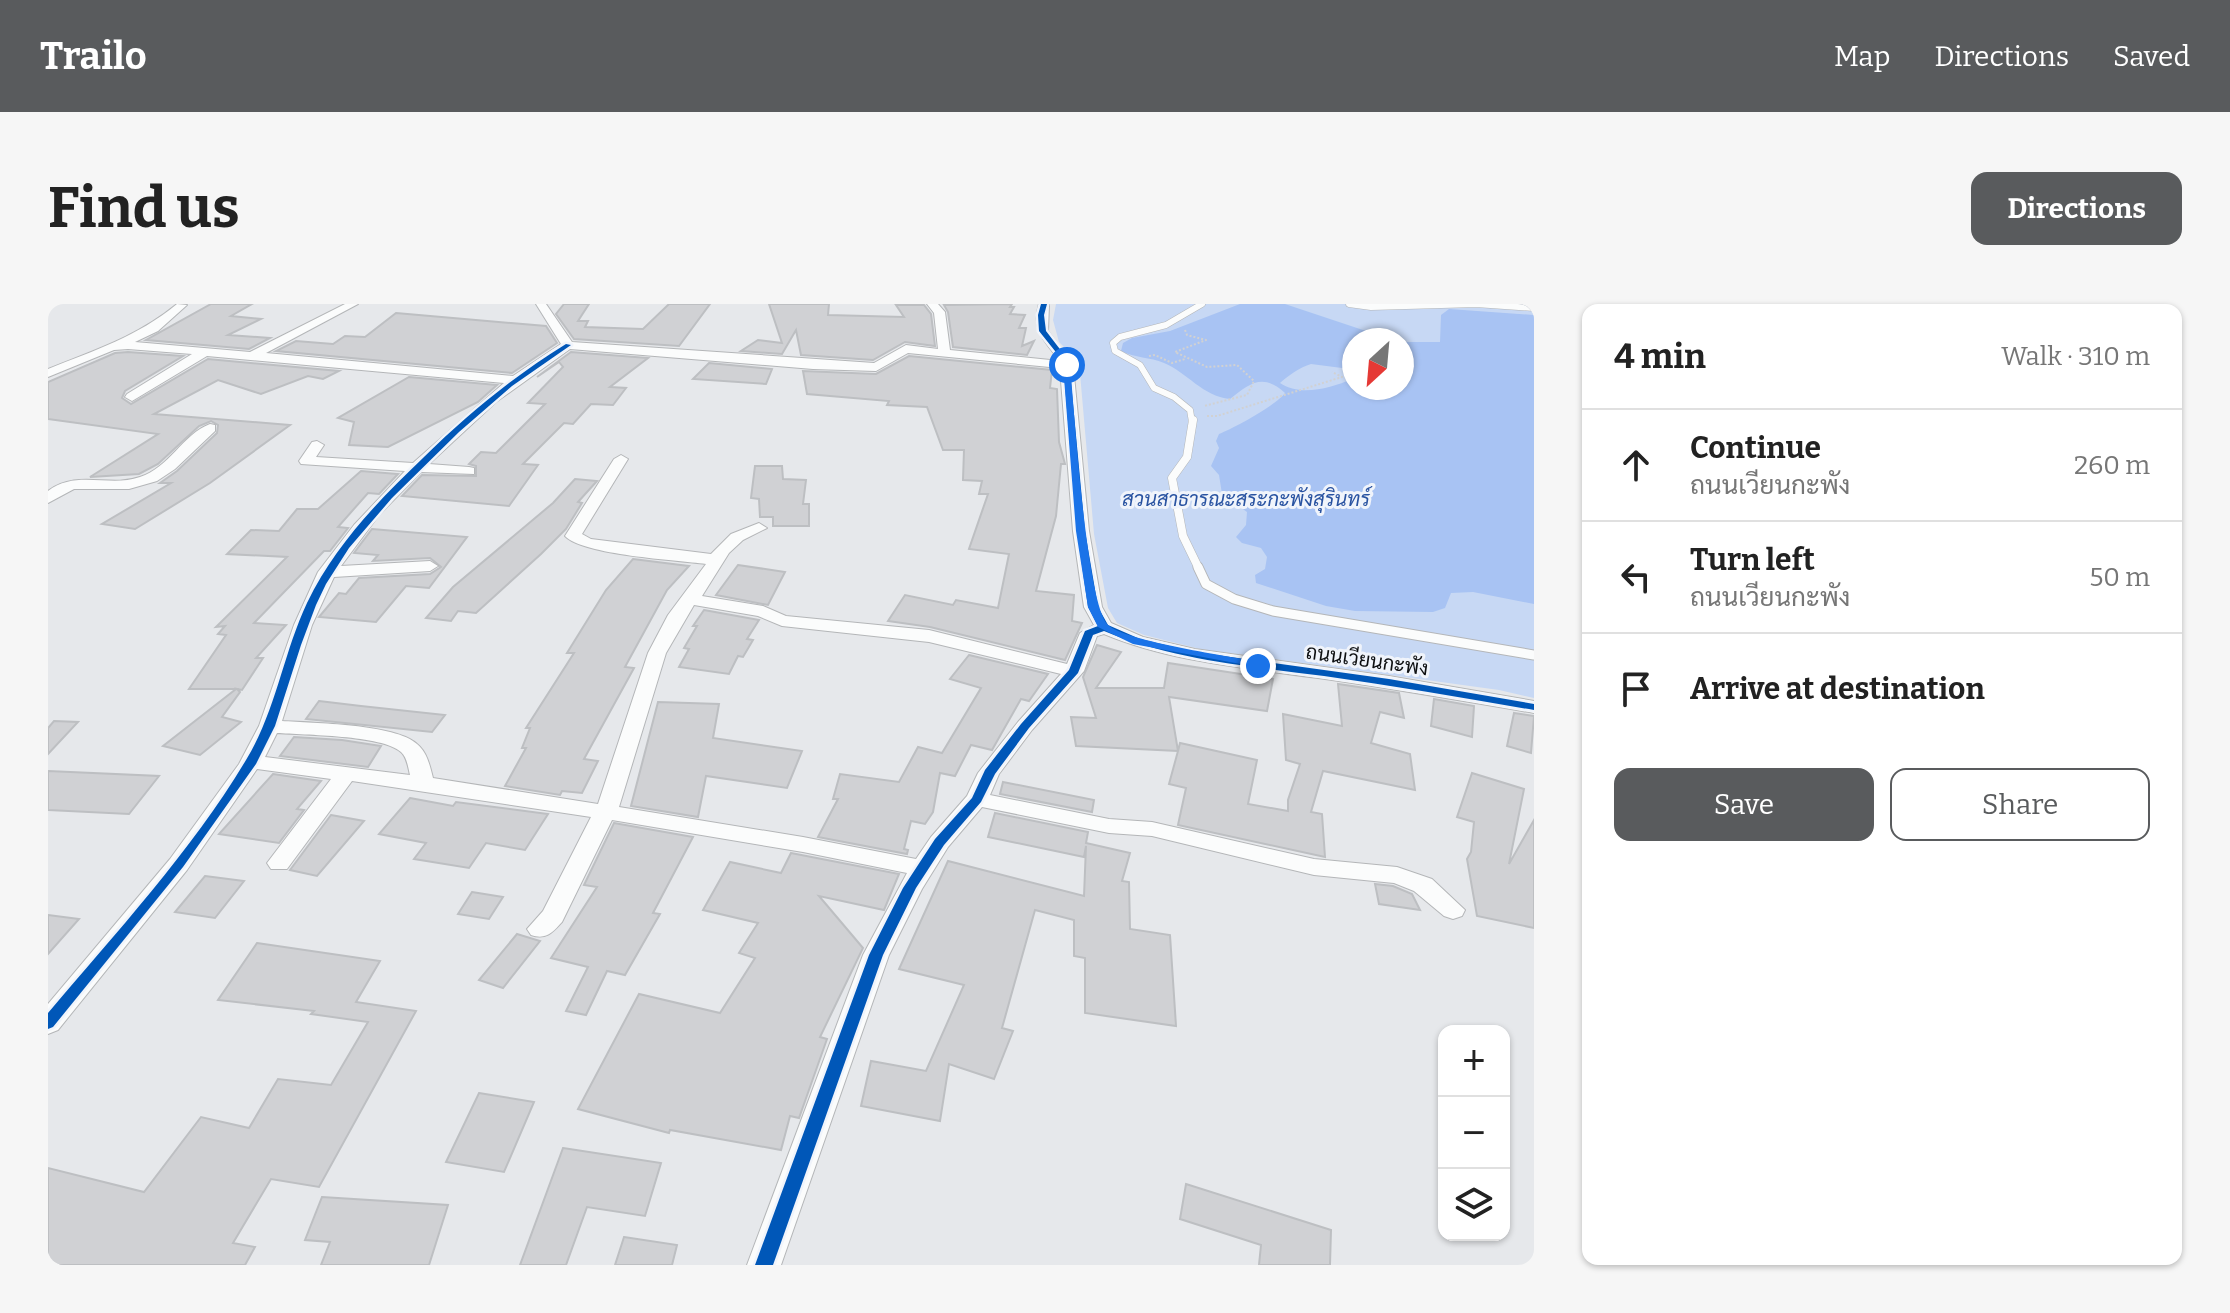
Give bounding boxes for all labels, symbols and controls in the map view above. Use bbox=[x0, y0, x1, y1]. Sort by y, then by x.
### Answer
text: Trailo bbox=[40, 33, 147, 79]
text: Map bbox=[1834, 40, 1890, 73]
text: Directions bbox=[1934, 40, 2069, 73]
text: Saved bbox=[2113, 40, 2190, 73]
button: Directions bbox=[1971, 172, 2182, 245]
text: Find us bbox=[48, 175, 240, 242]
north arrow bbox=[1342, 328, 1414, 400]
text: 4 min bbox=[1614, 336, 1706, 377]
text: Walk · 310 m bbox=[2001, 341, 2150, 372]
route start bbox=[1049, 347, 1085, 383]
text: Continue bbox=[1690, 430, 1821, 466]
icon: ahead bbox=[1614, 443, 1658, 487]
text: 260 m bbox=[2074, 450, 2150, 481]
text: ถนนเวียนกะพัง bbox=[1690, 470, 1850, 501]
park label: สวนสาธารณะสระกะพังสุรินทร์ bbox=[1122, 485, 1373, 513]
text: Turn left bbox=[1690, 542, 1815, 578]
icon: left bbox=[1614, 555, 1658, 599]
text: 50 m bbox=[2089, 562, 2150, 593]
text: ถนนเวียนกะพัง bbox=[1690, 582, 1850, 613]
street label: ถนนเวียนกะพัง bbox=[1304, 639, 1430, 680]
route end bbox=[1240, 648, 1276, 684]
icon: arrive bbox=[1614, 667, 1658, 711]
text: Arrive at destination bbox=[1690, 671, 1985, 707]
button: Save bbox=[1614, 768, 1874, 841]
button: Share bbox=[1890, 768, 2150, 841]
map controls bbox=[1438, 1025, 1510, 1241]
button: + bbox=[1438, 1025, 1510, 1097]
button: − bbox=[1438, 1097, 1510, 1169]
button: layers bbox=[1438, 1169, 1510, 1241]

